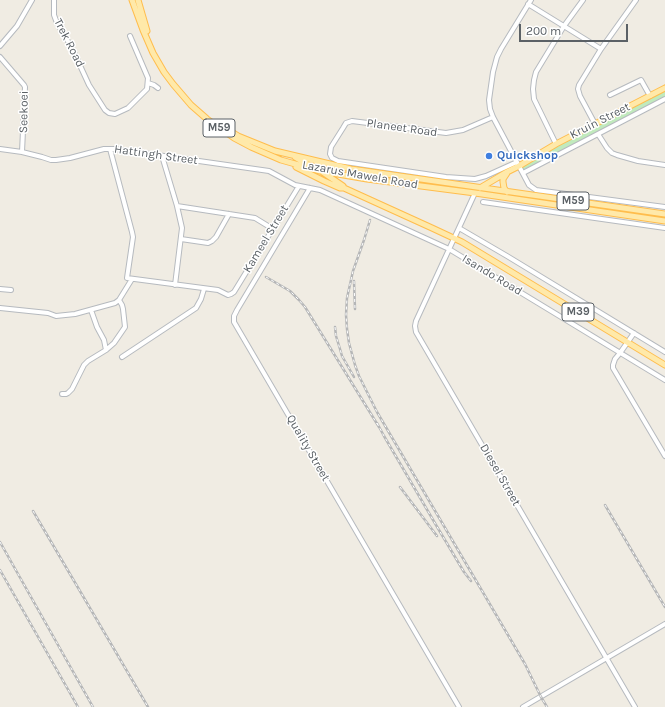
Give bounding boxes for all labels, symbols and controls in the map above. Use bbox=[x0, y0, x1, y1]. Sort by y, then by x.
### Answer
street label: Trek Road bbox=[51, 16, 87, 70]
scale bar bbox=[521, 16, 630, 42]
text: 200 m bbox=[526, 24, 561, 38]
street label: Seekoei bbox=[16, 91, 32, 133]
street label: Kruin Street bbox=[568, 100, 632, 142]
street label: Planeet Road bbox=[366, 116, 438, 140]
road number: M59 bbox=[203, 119, 235, 137]
street label: Hattingh Street bbox=[113, 142, 199, 168]
place label: Quickshop bbox=[497, 149, 558, 163]
marker: Quickshop bbox=[484, 151, 494, 161]
street label: Lazarus Mawela Road bbox=[301, 158, 419, 192]
road number: M59 bbox=[557, 192, 589, 210]
street label: Kameel Street bbox=[240, 202, 292, 276]
street label: Isando Road bbox=[459, 251, 525, 299]
road number: M39 bbox=[562, 303, 594, 321]
street label: Quality Street bbox=[283, 412, 333, 484]
street label: Diesel Street bbox=[476, 441, 524, 509]

